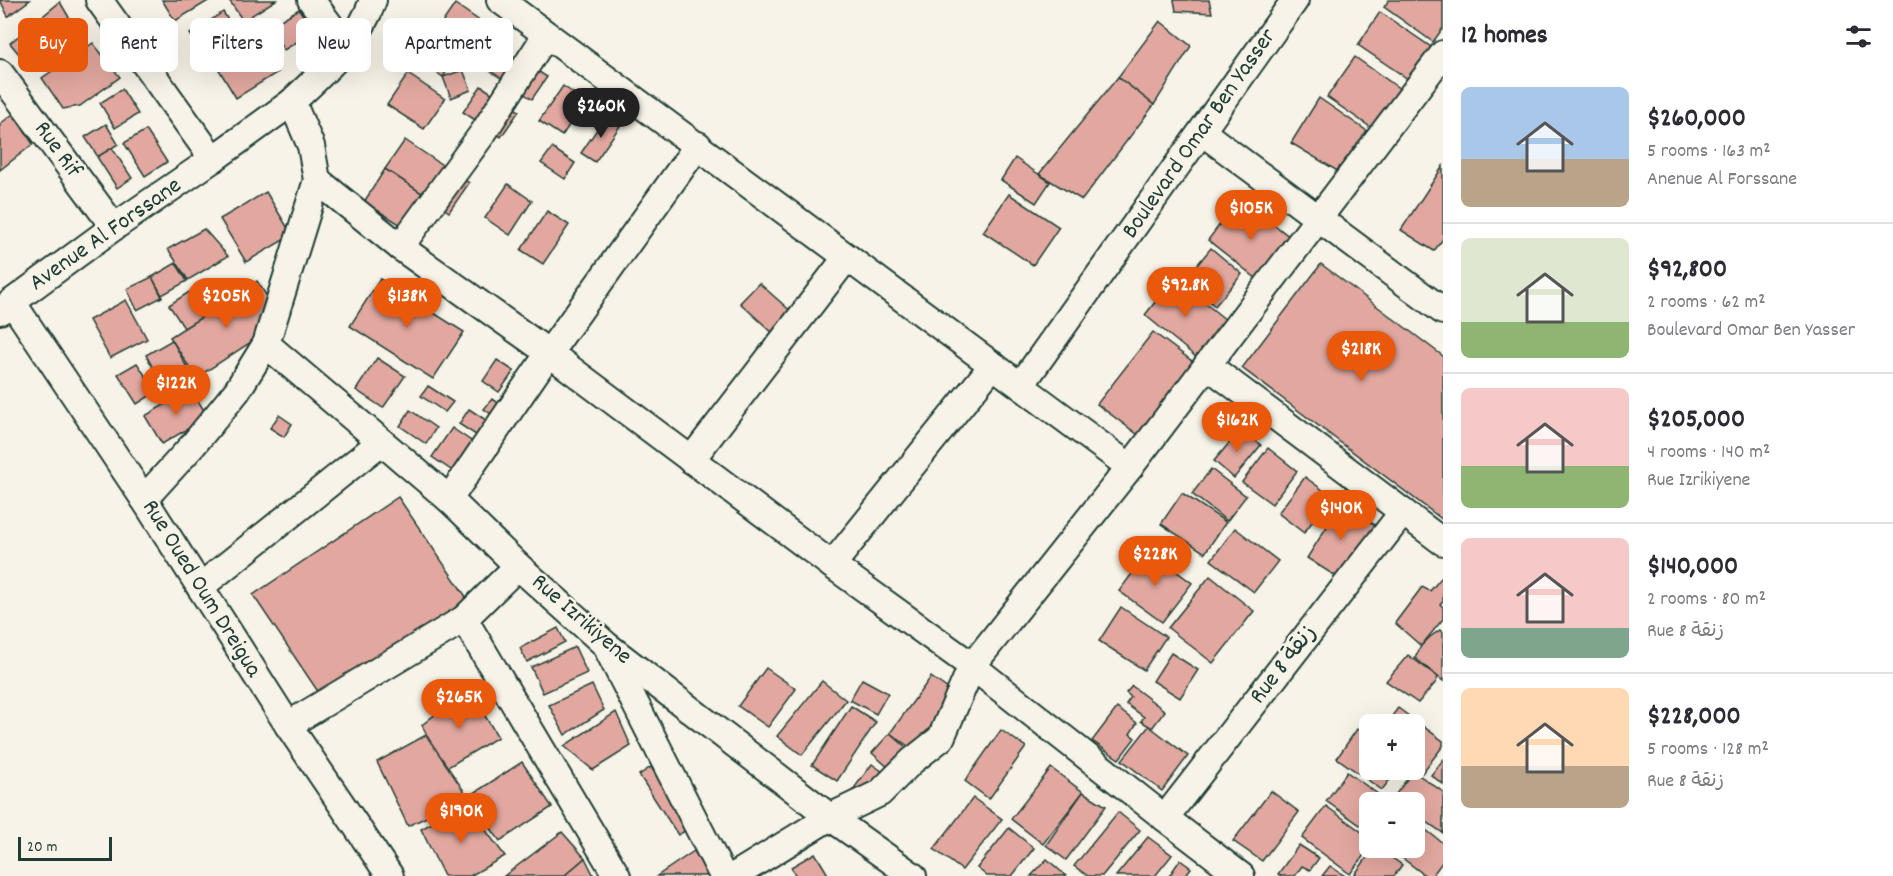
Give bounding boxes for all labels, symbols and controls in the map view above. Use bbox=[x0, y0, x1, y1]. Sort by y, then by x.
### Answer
chip: Buy bbox=[18, 18, 88, 72]
chip: Rent bbox=[100, 18, 178, 72]
chip: Filters bbox=[190, 18, 284, 72]
chip: New bbox=[296, 18, 371, 72]
chip: Apartment bbox=[383, 18, 513, 72]
text: 12 homes bbox=[1461, 18, 1548, 55]
icon: filters bbox=[1842, 20, 1875, 53]
street label: Boulevard Omar Ben Yasser bbox=[1114, 22, 1286, 246]
pin: $260K bbox=[559, 88, 643, 139]
text: $260K bbox=[577, 93, 625, 121]
text: $260,000 bbox=[1647, 101, 1746, 138]
icon: home bbox=[1509, 111, 1581, 183]
street label: Rue Rif bbox=[25, 115, 89, 186]
text: 5 rooms · 163 m² bbox=[1647, 138, 1771, 166]
text: Anenue Al Forssane bbox=[1647, 166, 1797, 194]
street label: Avenue Al Forssane bbox=[23, 170, 189, 300]
pin: $105K bbox=[1209, 190, 1293, 241]
text: $105K bbox=[1229, 195, 1273, 223]
text: $92,800 bbox=[1647, 252, 1727, 289]
icon: home bbox=[1509, 262, 1581, 334]
pin: $92.8K bbox=[1136, 267, 1234, 318]
text: $92.8K bbox=[1161, 272, 1209, 300]
pin: $205K bbox=[184, 278, 268, 329]
pin: $138K bbox=[365, 278, 449, 329]
text: $205K bbox=[202, 283, 250, 311]
text: $138K bbox=[387, 283, 427, 311]
text: 2 rooms · 62 m² bbox=[1647, 289, 1766, 317]
text: Boulevard Omar Ben Yasser bbox=[1647, 317, 1855, 345]
pin: $218K bbox=[1319, 331, 1403, 382]
text: $218K bbox=[1341, 336, 1381, 364]
pin: $122K bbox=[134, 365, 218, 416]
text: $122K bbox=[155, 370, 197, 398]
pin: $162K bbox=[1195, 402, 1279, 453]
text: $205,000 bbox=[1647, 402, 1745, 439]
text: $162K bbox=[1216, 407, 1258, 435]
icon: home bbox=[1509, 412, 1581, 484]
text: 4 rooms · 140 m² bbox=[1647, 439, 1770, 467]
text: Rue Izrikiyene bbox=[1647, 467, 1750, 495]
pin: $140K bbox=[1299, 490, 1383, 541]
street label: Rue Oued Oum Dreigua bbox=[133, 493, 270, 685]
text: $140K bbox=[1320, 495, 1362, 523]
pin: $228K bbox=[1113, 536, 1197, 587]
text: $228K bbox=[1133, 541, 1177, 569]
text: $140,000 bbox=[1647, 549, 1738, 586]
icon: home bbox=[1509, 562, 1581, 634]
street label: Rue Izrikiyene bbox=[523, 566, 639, 674]
text: 2 rooms · 80 m² bbox=[1647, 586, 1766, 614]
street label: Rue 8 زنقة bbox=[1242, 618, 1326, 712]
text: Rue 8 زنقة bbox=[1647, 618, 1724, 646]
pin: $265K bbox=[417, 679, 501, 730]
text: $265K bbox=[435, 684, 483, 712]
text: $228,000 bbox=[1647, 699, 1741, 736]
icon: home bbox=[1509, 712, 1581, 784]
map controls bbox=[1359, 714, 1425, 858]
button: + bbox=[1359, 714, 1425, 780]
text: 5 rooms · 128 m² bbox=[1647, 736, 1769, 764]
text: Rue 8 زنقة bbox=[1647, 768, 1724, 796]
button: − bbox=[1359, 792, 1425, 858]
pin: $190K bbox=[419, 793, 503, 844]
text: $190K bbox=[439, 798, 483, 826]
scale bar bbox=[18, 834, 112, 862]
text: 20 m bbox=[27, 836, 57, 859]

